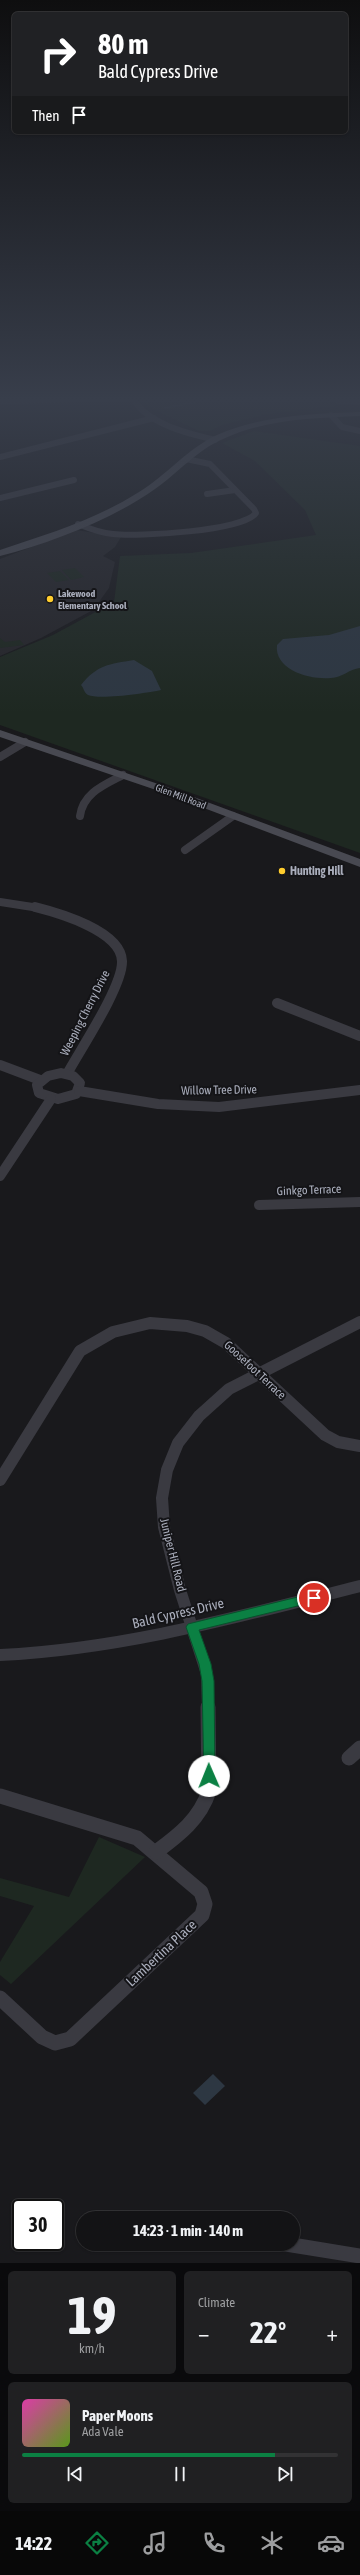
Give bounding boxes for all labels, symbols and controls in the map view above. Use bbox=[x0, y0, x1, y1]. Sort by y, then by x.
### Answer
icon: right bbox=[32, 28, 84, 80]
text: 80 m bbox=[98, 28, 148, 60]
text: Bald Cypress Drive bbox=[98, 61, 218, 82]
icon: arrive bbox=[68, 104, 90, 126]
text: Then bbox=[32, 107, 60, 124]
place label: Lakewood Elementary School bbox=[58, 588, 127, 611]
marker: Lakewood Elementary School bbox=[45, 594, 55, 604]
street label: Glen Mill Road bbox=[154, 782, 208, 811]
place label: Hunting Hill bbox=[290, 864, 344, 878]
marker: Hunting Hill bbox=[277, 866, 287, 876]
street label: Weeping Cherry Drive bbox=[57, 968, 113, 1058]
street label: Willow Tree Drive bbox=[181, 1082, 257, 1098]
street label: Ginkgo Terrace bbox=[276, 1182, 342, 1198]
street label: Goosefoot Terrace bbox=[221, 1338, 289, 1402]
street label: Juniper Hill Road bbox=[157, 1517, 189, 1593]
pin bbox=[297, 1581, 331, 1615]
icon: arrive bbox=[303, 1587, 325, 1609]
street label: Bald Cypress Drive bbox=[131, 1595, 225, 1631]
position arrow bbox=[188, 1755, 230, 1797]
street label: Lambertina Place bbox=[123, 1916, 199, 1990]
speed limit sign: 30 bbox=[12, 2199, 64, 2251]
text: 14:23 · 1 min · 140 m bbox=[133, 2222, 243, 2239]
text: 19 bbox=[68, 2285, 116, 2345]
text: Climate bbox=[198, 2295, 235, 2310]
text: 22° bbox=[250, 2315, 286, 2349]
text: − bbox=[198, 2320, 209, 2346]
text: + bbox=[327, 2320, 338, 2346]
text: km/h bbox=[79, 2341, 105, 2356]
text: Paper Moons bbox=[82, 2407, 153, 2424]
text: Ada Vale bbox=[82, 2424, 124, 2439]
icon: previous bbox=[64, 2463, 86, 2485]
icon: pause bbox=[169, 2463, 191, 2485]
icon: next bbox=[274, 2463, 296, 2485]
icon: directions bbox=[83, 2529, 111, 2557]
icon: music bbox=[141, 2529, 169, 2557]
icon: phone bbox=[200, 2529, 228, 2557]
icon: climate bbox=[258, 2529, 286, 2557]
icon: car bbox=[317, 2529, 345, 2557]
text: 14:22 bbox=[15, 2533, 52, 2554]

